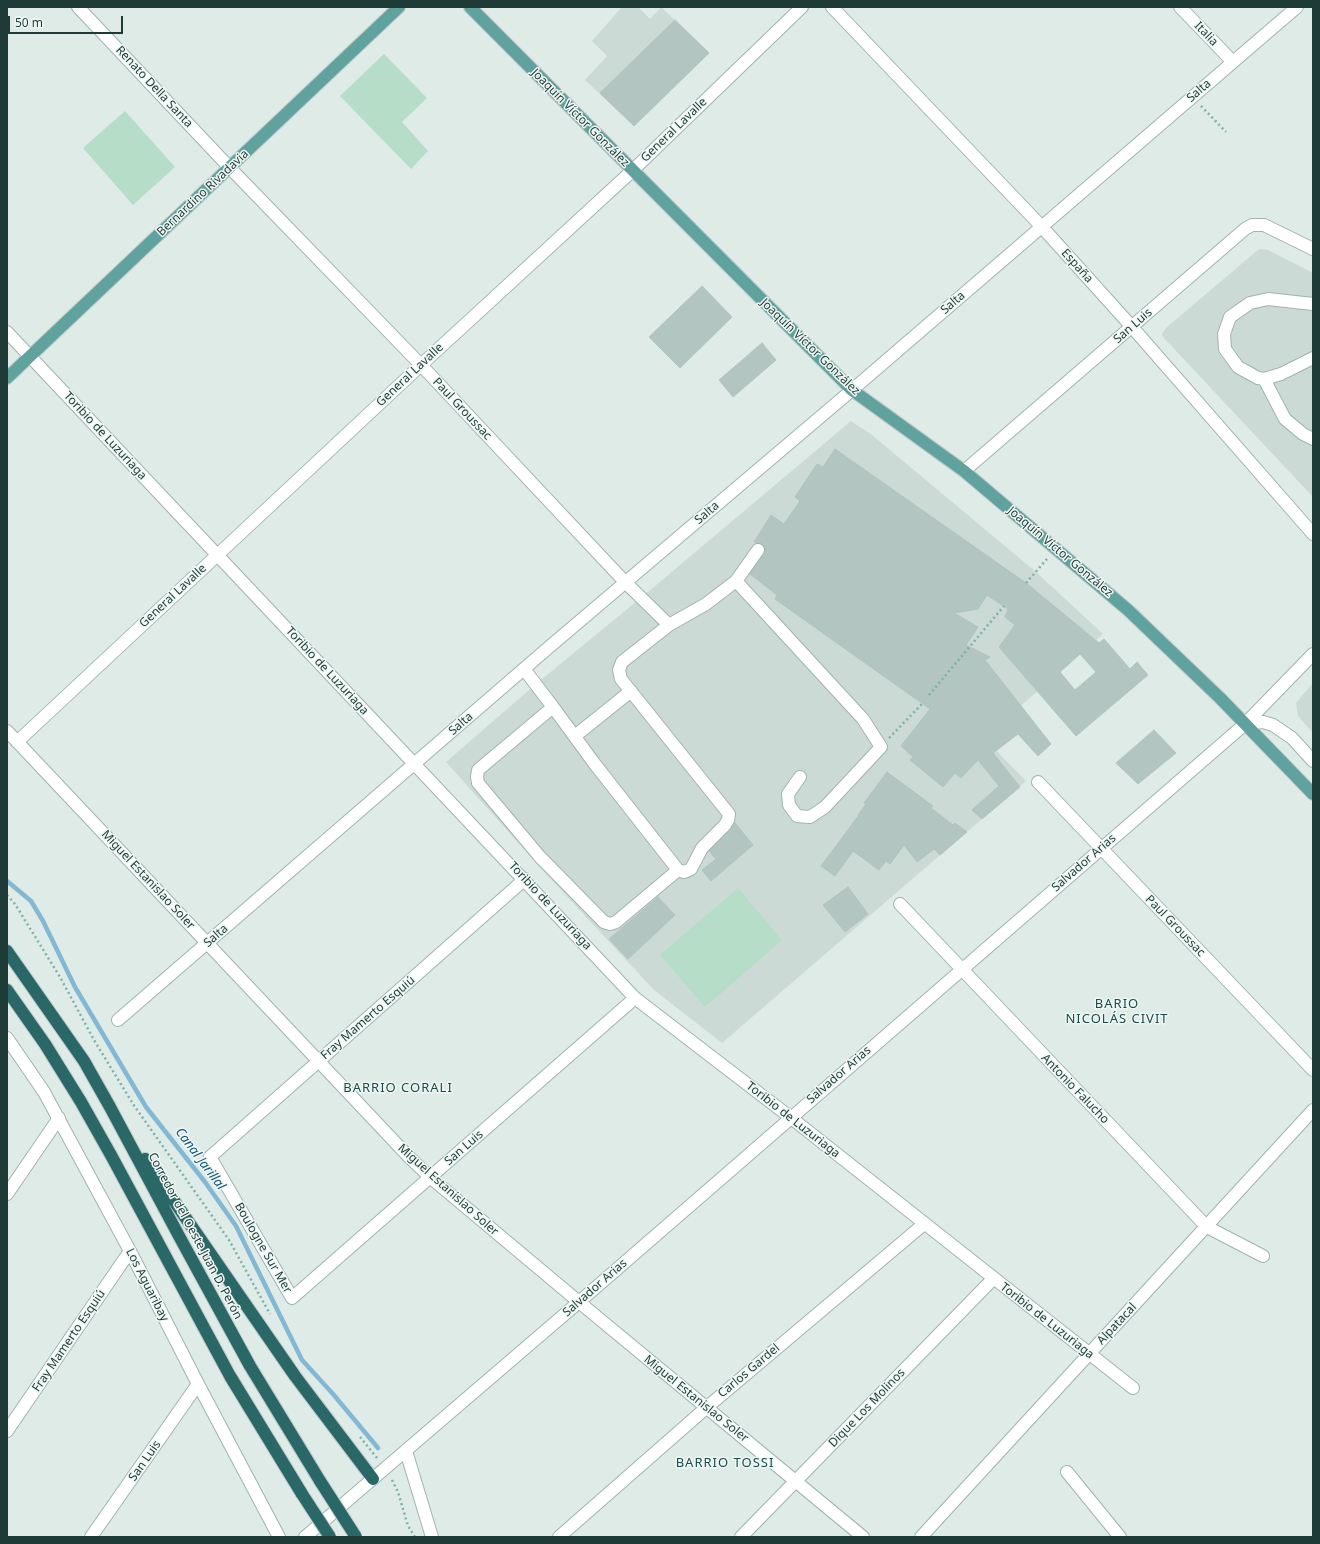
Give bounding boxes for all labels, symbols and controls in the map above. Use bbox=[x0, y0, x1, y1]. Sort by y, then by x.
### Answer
scale bar bbox=[10, 8, 125, 34]
text: 50 m bbox=[15, 14, 43, 31]
street label: Italia bbox=[1191, 19, 1221, 49]
street label: Renato Della Santa bbox=[112, 43, 196, 131]
street label: Joaquín Víctor González bbox=[528, 66, 632, 170]
street label: Salta bbox=[1184, 77, 1214, 105]
street label: General Lavalle bbox=[638, 95, 710, 165]
street label: Bernardino Rivadavia bbox=[154, 147, 252, 239]
street label: España bbox=[1058, 246, 1096, 286]
street label: Salta bbox=[938, 289, 968, 317]
street label: Joaquín Víctor González bbox=[757, 296, 863, 398]
street label: San Luis bbox=[1111, 305, 1155, 347]
street label: General Lavalle bbox=[374, 340, 446, 410]
street label: Paul Groussac bbox=[430, 375, 494, 443]
street label: Toribio de Luzuriaga bbox=[61, 389, 149, 483]
street label: Salta bbox=[692, 499, 722, 527]
street label: Joaquín Víctor González bbox=[1005, 504, 1115, 600]
street label: General Lavalle bbox=[137, 561, 209, 631]
street label: Toribio de Luzuriaga bbox=[283, 624, 371, 718]
street label: Salta bbox=[446, 710, 476, 738]
street label: Miguel Estanislao Soler bbox=[98, 827, 198, 933]
street label: Salvador Arias bbox=[1049, 831, 1119, 895]
street label: Toribio de Luzuriaga bbox=[506, 859, 594, 953]
street label: Paul Groussac bbox=[1142, 892, 1208, 960]
street label: Salta bbox=[201, 922, 231, 950]
street label: Fray Mamerto Esquiú bbox=[318, 973, 418, 1063]
district label: BARIO NICOLÁS CIVIT bbox=[1065, 996, 1169, 1027]
street label: Salvador Arias bbox=[804, 1043, 874, 1107]
street label: Antonio Falucho bbox=[1038, 1051, 1112, 1127]
street label: Toribio de Luzuriaga bbox=[743, 1079, 843, 1161]
district label: BARRIO CORALI bbox=[343, 1080, 453, 1096]
water label: Canal Jarillal bbox=[172, 1125, 228, 1193]
street label: San Luis bbox=[442, 1127, 486, 1169]
street label: Miguel Estanislao Soler bbox=[395, 1141, 501, 1239]
street label: Corredor del Oeste Juan D. Perón bbox=[145, 1150, 245, 1322]
street label: Boulogne Sur Mer bbox=[231, 1200, 295, 1296]
street label: Los Aguaribay bbox=[122, 1246, 172, 1324]
street label: Salvador Arias bbox=[560, 1256, 630, 1320]
street label: Toribio de Luzuriaga bbox=[997, 1280, 1097, 1362]
street label: Fray Mamerto Esquiú bbox=[30, 1287, 108, 1395]
street label: Alpatacal bbox=[1094, 1300, 1140, 1348]
street label: Carlos Gardel bbox=[715, 1341, 783, 1401]
street label: Miguel Estanislao Soler bbox=[641, 1352, 751, 1446]
street label: Dique Los Molinos bbox=[826, 1366, 908, 1450]
street label: San Luis bbox=[126, 1438, 164, 1484]
district label: BARRIO TOSSI bbox=[676, 1455, 774, 1471]

